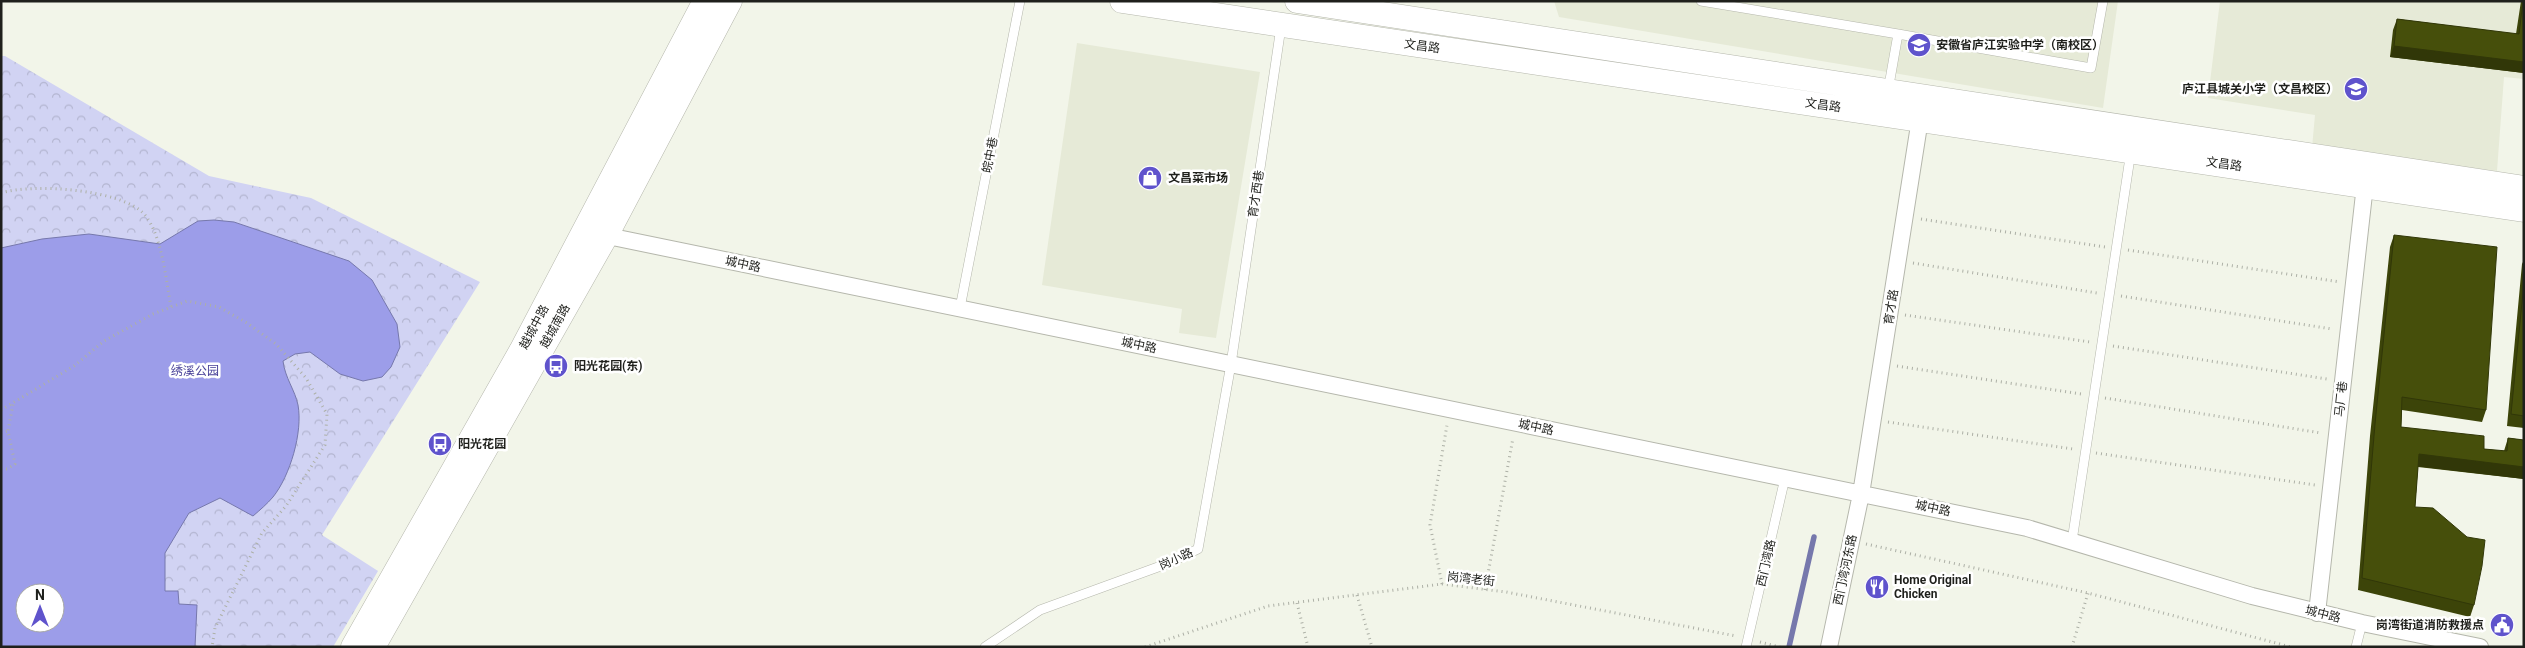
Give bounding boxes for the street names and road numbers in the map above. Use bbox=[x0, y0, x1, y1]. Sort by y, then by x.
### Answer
street label: 文昌路 bbox=[1403, 37, 1441, 55]
street label: 文昌路 bbox=[1804, 96, 1842, 114]
street label: 皖中巷 bbox=[980, 136, 1000, 174]
street label: 文昌路 bbox=[2205, 155, 2243, 173]
street label: 育才西巷 bbox=[1246, 169, 1266, 219]
street label: 城中路 bbox=[724, 253, 762, 275]
street label: 育才路 bbox=[1881, 288, 1901, 326]
street label: 越城南路 bbox=[537, 302, 573, 350]
street label: 越城中路 bbox=[517, 303, 551, 351]
street label: 城中路 bbox=[1120, 334, 1158, 356]
street label: 马厂巷 bbox=[2332, 380, 2350, 418]
street label: 城中路 bbox=[1517, 416, 1555, 438]
street label: 城中路 bbox=[1914, 497, 1952, 519]
street label: 西门湾河东路 bbox=[1831, 533, 1859, 607]
street label: 西门湾路 bbox=[1754, 538, 1778, 588]
street label: 岗小路 bbox=[1157, 545, 1195, 573]
street label: 岗湾老街 bbox=[1446, 570, 1496, 588]
street label: 城中路 bbox=[2304, 603, 2342, 625]

